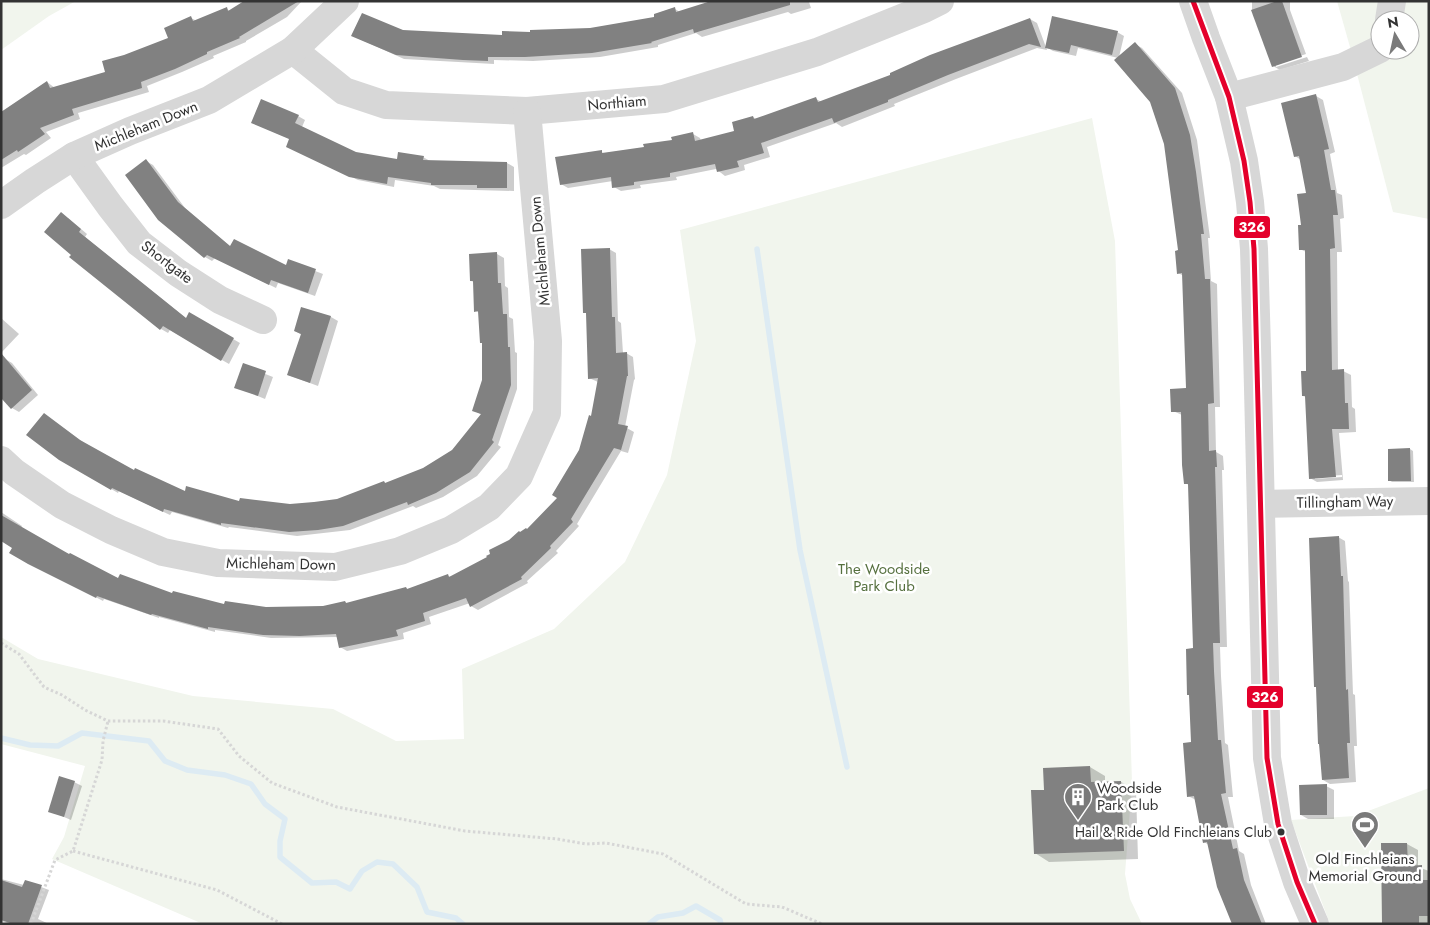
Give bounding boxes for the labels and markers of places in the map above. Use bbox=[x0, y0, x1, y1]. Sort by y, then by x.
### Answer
place label: Woodside Park Club bbox=[1097, 777, 1162, 816]
building icon: Woodside Park Club bbox=[1063, 782, 1093, 821]
sports icon: Old Finchleians Memorial Ground bbox=[1350, 810, 1380, 849]
place label: Hail & Ride Old Finchleians Club bbox=[1075, 822, 1272, 842]
marker: Hail & Ride Old Finchleians Club bbox=[1276, 827, 1286, 837]
place label: Old Finchleians Memorial Ground bbox=[1308, 848, 1422, 887]

